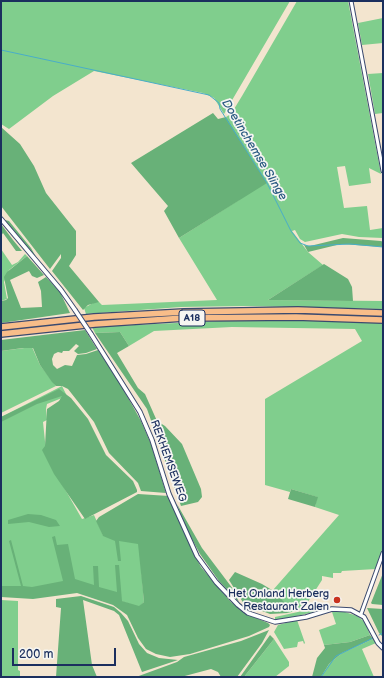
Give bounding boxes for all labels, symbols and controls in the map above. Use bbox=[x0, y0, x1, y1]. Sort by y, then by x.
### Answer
water label: Doetinchemse Slinge bbox=[218, 97, 290, 203]
road number: A18 bbox=[179, 310, 205, 326]
street label: REKHEMSEWEG bbox=[147, 418, 189, 504]
place label: Het Onland Herberg Restaurant Zalen bbox=[228, 587, 329, 613]
marker: Het Onland Herberg Restaurant Zalen bbox=[332, 595, 342, 605]
scale bar bbox=[14, 640, 118, 666]
text: 200 m bbox=[19, 647, 53, 662]

